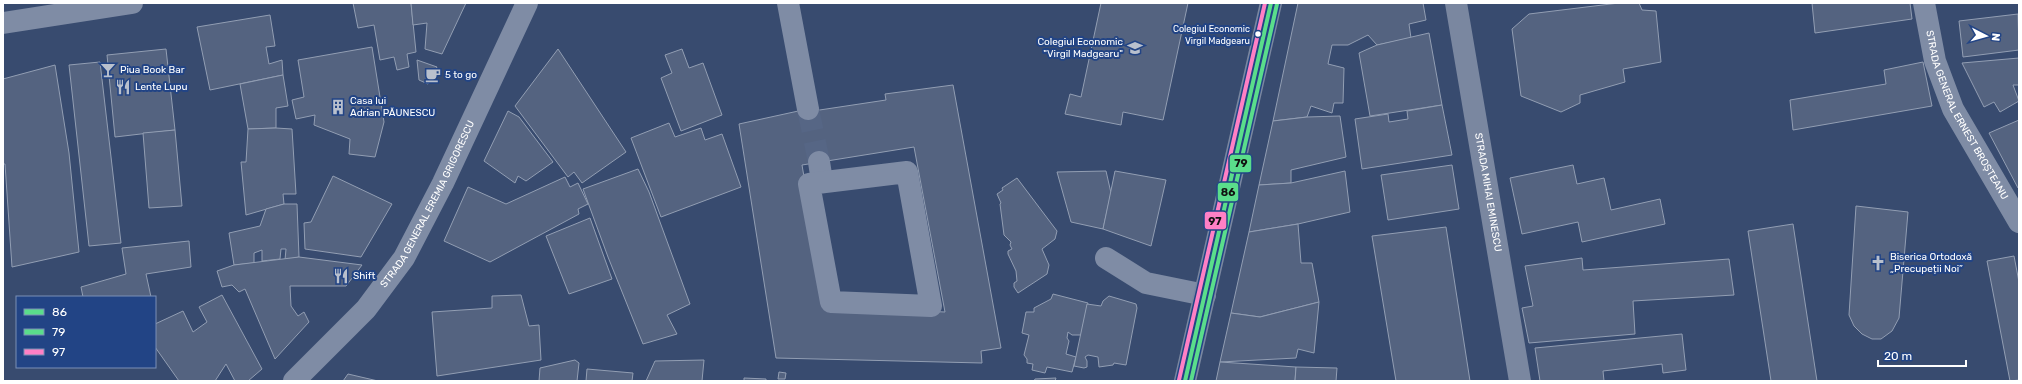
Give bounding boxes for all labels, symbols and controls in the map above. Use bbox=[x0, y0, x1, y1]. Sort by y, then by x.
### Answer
north arrow bbox=[1966, 16, 2006, 56]
place label: Colegiul Economic Virgil Madgearu bbox=[1173, 24, 1250, 46]
street label: STRADA GENERAL ERNEST BROȘTEANU bbox=[1924, 26, 2012, 202]
marker: Colegiul Economic Virgil Madgearu bbox=[1253, 29, 1263, 39]
place label: Colegiul Economic "Virgil Madgearu" bbox=[1037, 36, 1123, 60]
school or university icon: Colegiul Economic "Virgil Madgearu" bbox=[1126, 39, 1144, 57]
bar icon: Piua Book Bar bbox=[99, 61, 117, 79]
place label: Piua Book Bar bbox=[120, 64, 185, 76]
cafe icon: 5 to go bbox=[424, 66, 442, 84]
place label: 5 to go bbox=[445, 69, 477, 81]
restaurant icon: Lente Lupu bbox=[114, 78, 132, 96]
place label: Lente Lupu bbox=[135, 81, 188, 93]
place label: Casa lui Adrian PĂUNESCU bbox=[350, 95, 435, 119]
building icon: Casa lui Adrian PĂUNESCU bbox=[329, 98, 347, 116]
street label: STRADA GENERAL EREMIA GRIGORESCU bbox=[378, 119, 477, 290]
street label: STRADA MIHAI EMINESCU bbox=[1472, 132, 1504, 253]
line badge: 79 bbox=[1229, 154, 1252, 173]
text: 79 bbox=[1234, 157, 1248, 170]
line badge: 86 bbox=[1217, 182, 1239, 202]
text: 86 bbox=[1221, 186, 1235, 199]
line badge: 97 bbox=[1204, 211, 1227, 230]
text: 97 bbox=[1208, 215, 1222, 228]
place label: Biserica Ortodoxă „Precupeții Noi” bbox=[1890, 251, 1972, 275]
church icon: Biserica Ortodoxă „Precupeții Noi” bbox=[1869, 254, 1887, 272]
restaurant icon: Shift bbox=[332, 267, 350, 285]
place label: Shift bbox=[353, 270, 376, 282]
legend bbox=[16, 296, 156, 368]
text: 86 bbox=[52, 305, 67, 319]
text: 79 bbox=[52, 325, 65, 339]
scale bar bbox=[1878, 342, 1966, 368]
text: 97 bbox=[52, 345, 65, 359]
text: 20 m bbox=[1884, 349, 1912, 363]

